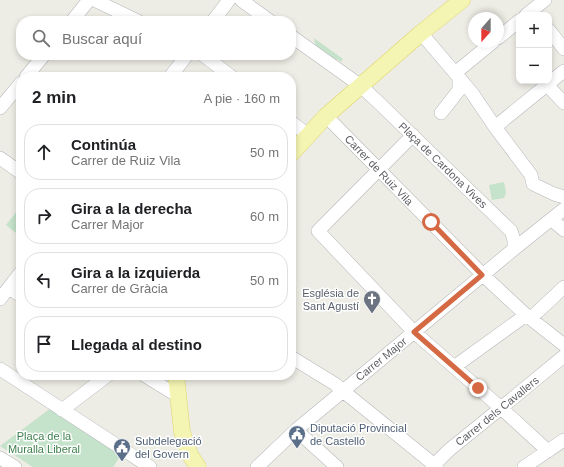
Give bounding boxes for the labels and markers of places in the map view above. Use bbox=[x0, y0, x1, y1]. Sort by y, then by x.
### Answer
place label: Església de Sant Agustí bbox=[302, 287, 359, 312]
church icon: Església de Sant Agustí bbox=[362, 289, 382, 314]
place label: Diputació Provincial de Castelló bbox=[310, 422, 407, 447]
public building icon: Diputació Provincial de Castelló bbox=[287, 424, 307, 449]
place label: Subdelegació del Govern bbox=[135, 435, 202, 460]
public building icon: Subdelegació del Govern bbox=[112, 437, 132, 462]

